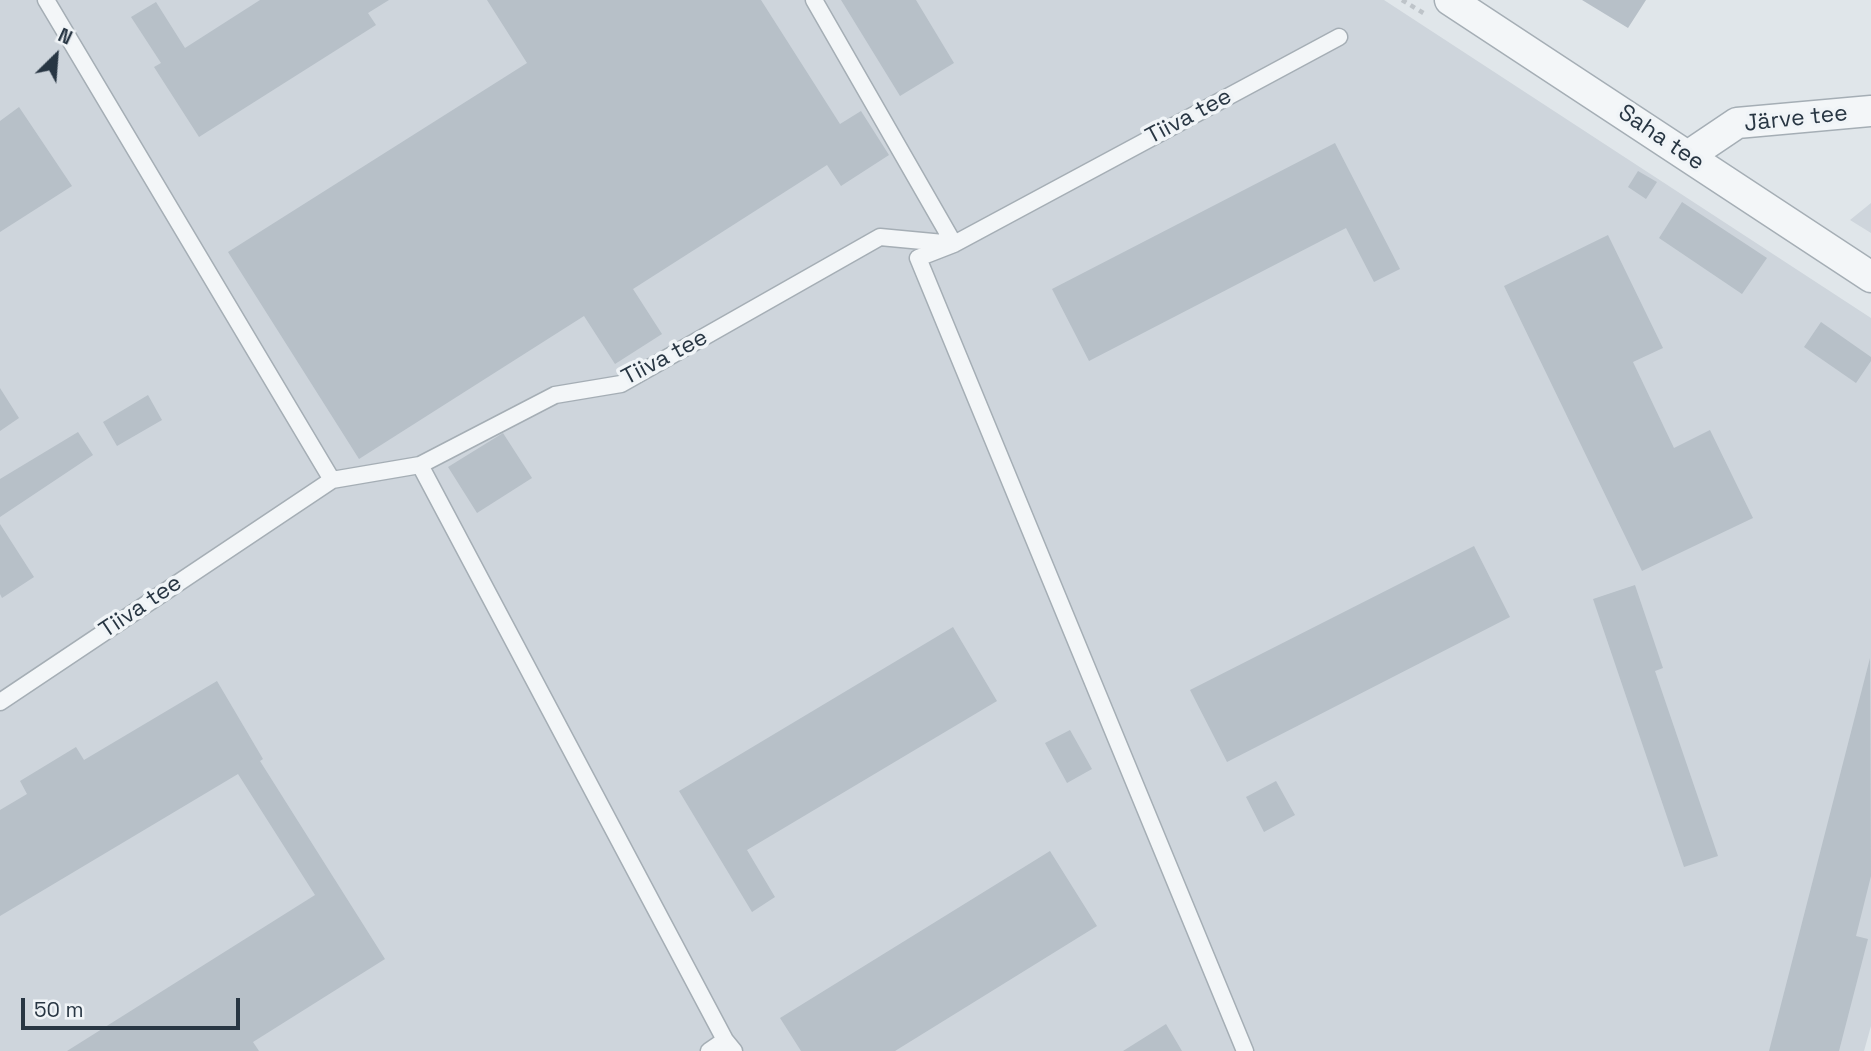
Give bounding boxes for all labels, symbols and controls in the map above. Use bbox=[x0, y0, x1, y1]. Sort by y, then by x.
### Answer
north arrow bbox=[21, 21, 91, 91]
text: N bbox=[54, 22, 76, 51]
street label: Tiiva tee bbox=[1141, 83, 1237, 151]
street label: Saha tee bbox=[1613, 99, 1709, 177]
street label: Järve tee bbox=[1743, 100, 1849, 138]
street label: Tiiva tee bbox=[617, 324, 713, 392]
street label: Tiiva tee bbox=[95, 570, 187, 644]
scale bar bbox=[24, 984, 243, 1028]
text: 50 m bbox=[34, 996, 84, 1023]

